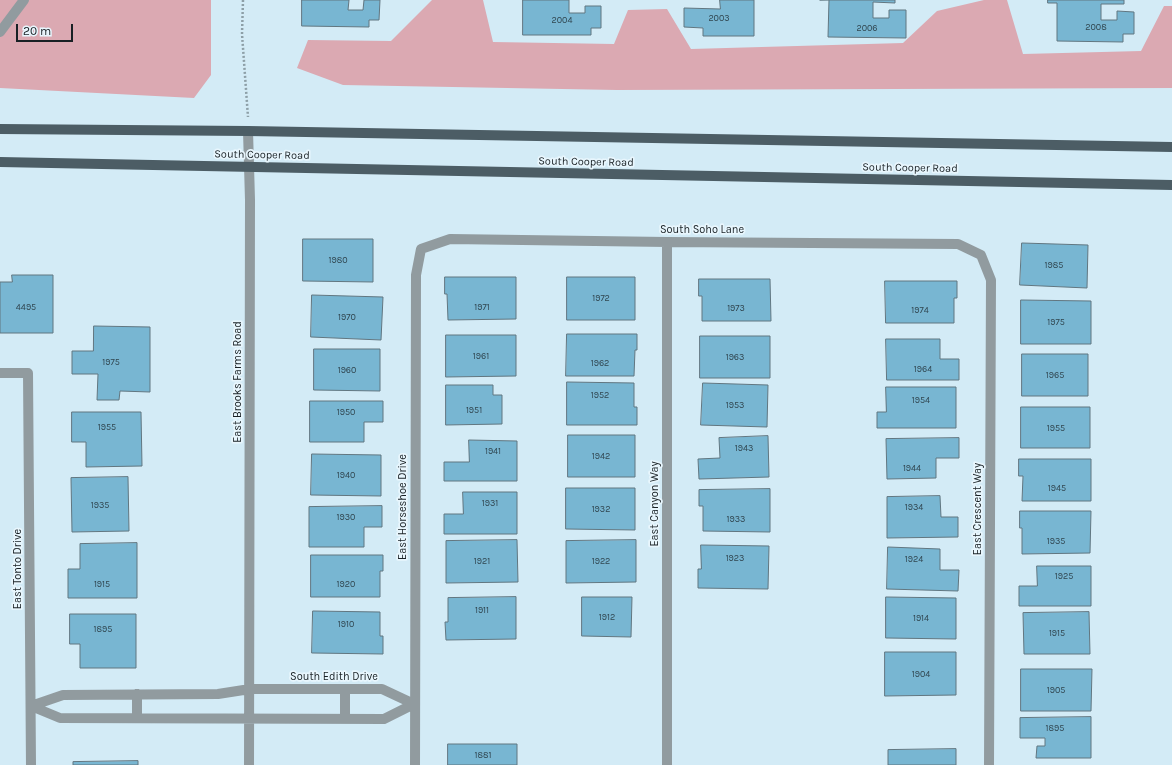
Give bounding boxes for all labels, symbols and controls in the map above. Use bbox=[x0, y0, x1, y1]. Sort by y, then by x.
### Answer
house number: 2003 bbox=[708, 13, 730, 23]
house number: 2004 bbox=[552, 15, 572, 25]
scale bar bbox=[18, 16, 75, 42]
house number: 2008 bbox=[1085, 22, 1107, 32]
house number: 2006 bbox=[856, 23, 878, 33]
text: 20 m bbox=[23, 24, 51, 38]
street label: South Cooper Road bbox=[214, 148, 310, 162]
street label: South Cooper Road bbox=[538, 155, 634, 169]
street label: South Cooper Road bbox=[862, 161, 958, 175]
street label: South Soho Lane bbox=[660, 223, 744, 237]
house number: 1980 bbox=[328, 255, 348, 265]
house number: 1985 bbox=[1045, 260, 1063, 270]
house number: 1972 bbox=[592, 293, 610, 303]
house number: 4495 bbox=[16, 302, 36, 312]
house number: 1971 bbox=[474, 302, 490, 312]
house number: 1973 bbox=[727, 303, 745, 313]
house number: 1974 bbox=[911, 305, 929, 315]
house number: 1970 bbox=[338, 312, 356, 322]
house number: 1975 bbox=[1047, 317, 1065, 327]
street label: East Brooks Farms Road bbox=[231, 321, 245, 443]
house number: 1961 bbox=[473, 351, 489, 361]
house number: 1963 bbox=[726, 352, 744, 362]
house number: 1975 bbox=[102, 357, 120, 367]
house number: 1962 bbox=[591, 358, 609, 368]
house number: 1964 bbox=[914, 364, 932, 374]
house number: 1960 bbox=[338, 365, 356, 375]
house number: 1965 bbox=[1046, 370, 1064, 380]
house number: 1952 bbox=[591, 390, 609, 400]
house number: 1954 bbox=[912, 395, 930, 405]
house number: 1953 bbox=[726, 400, 744, 410]
house number: 1951 bbox=[466, 405, 482, 415]
house number: 1950 bbox=[337, 407, 355, 417]
house number: 1955 bbox=[98, 422, 116, 432]
house number: 1955 bbox=[1047, 423, 1065, 433]
house number: 1943 bbox=[735, 443, 753, 453]
house number: 1941 bbox=[485, 446, 501, 456]
house number: 1942 bbox=[592, 451, 610, 461]
street label: East Horseshoe Drive bbox=[396, 454, 410, 560]
street label: East Canyon Way bbox=[648, 461, 662, 547]
house number: 1944 bbox=[903, 463, 921, 473]
street label: East Crescent Way bbox=[971, 463, 985, 555]
house number: 1940 bbox=[337, 470, 355, 480]
house number: 1945 bbox=[1048, 483, 1066, 493]
house number: 1931 bbox=[482, 498, 498, 508]
house number: 1935 bbox=[91, 500, 109, 510]
house number: 1934 bbox=[905, 502, 923, 512]
house number: 1932 bbox=[592, 504, 610, 514]
house number: 1930 bbox=[337, 512, 355, 522]
house number: 1933 bbox=[727, 514, 745, 524]
street label: East Tonto Drive bbox=[11, 529, 25, 609]
house number: 1935 bbox=[1047, 536, 1065, 546]
house number: 1923 bbox=[726, 553, 744, 563]
house number: 1924 bbox=[905, 554, 923, 564]
house number: 1921 bbox=[474, 556, 490, 566]
house number: 1922 bbox=[592, 556, 610, 566]
house number: 1925 bbox=[1055, 571, 1073, 581]
house number: 1915 bbox=[94, 579, 110, 589]
house number: 1920 bbox=[337, 579, 355, 589]
house number: 1911 bbox=[475, 605, 489, 615]
house number: 1912 bbox=[599, 612, 615, 622]
house number: 1914 bbox=[913, 613, 929, 623]
house number: 1910 bbox=[338, 619, 354, 629]
house number: 1895 bbox=[94, 624, 112, 634]
house number: 1915 bbox=[1049, 628, 1065, 638]
house number: 1904 bbox=[912, 669, 930, 679]
street label: South Edith Drive bbox=[290, 670, 378, 684]
house number: 1905 bbox=[1047, 685, 1065, 695]
house number: 1895 bbox=[1046, 723, 1064, 733]
house number: 1881 bbox=[474, 750, 492, 760]

